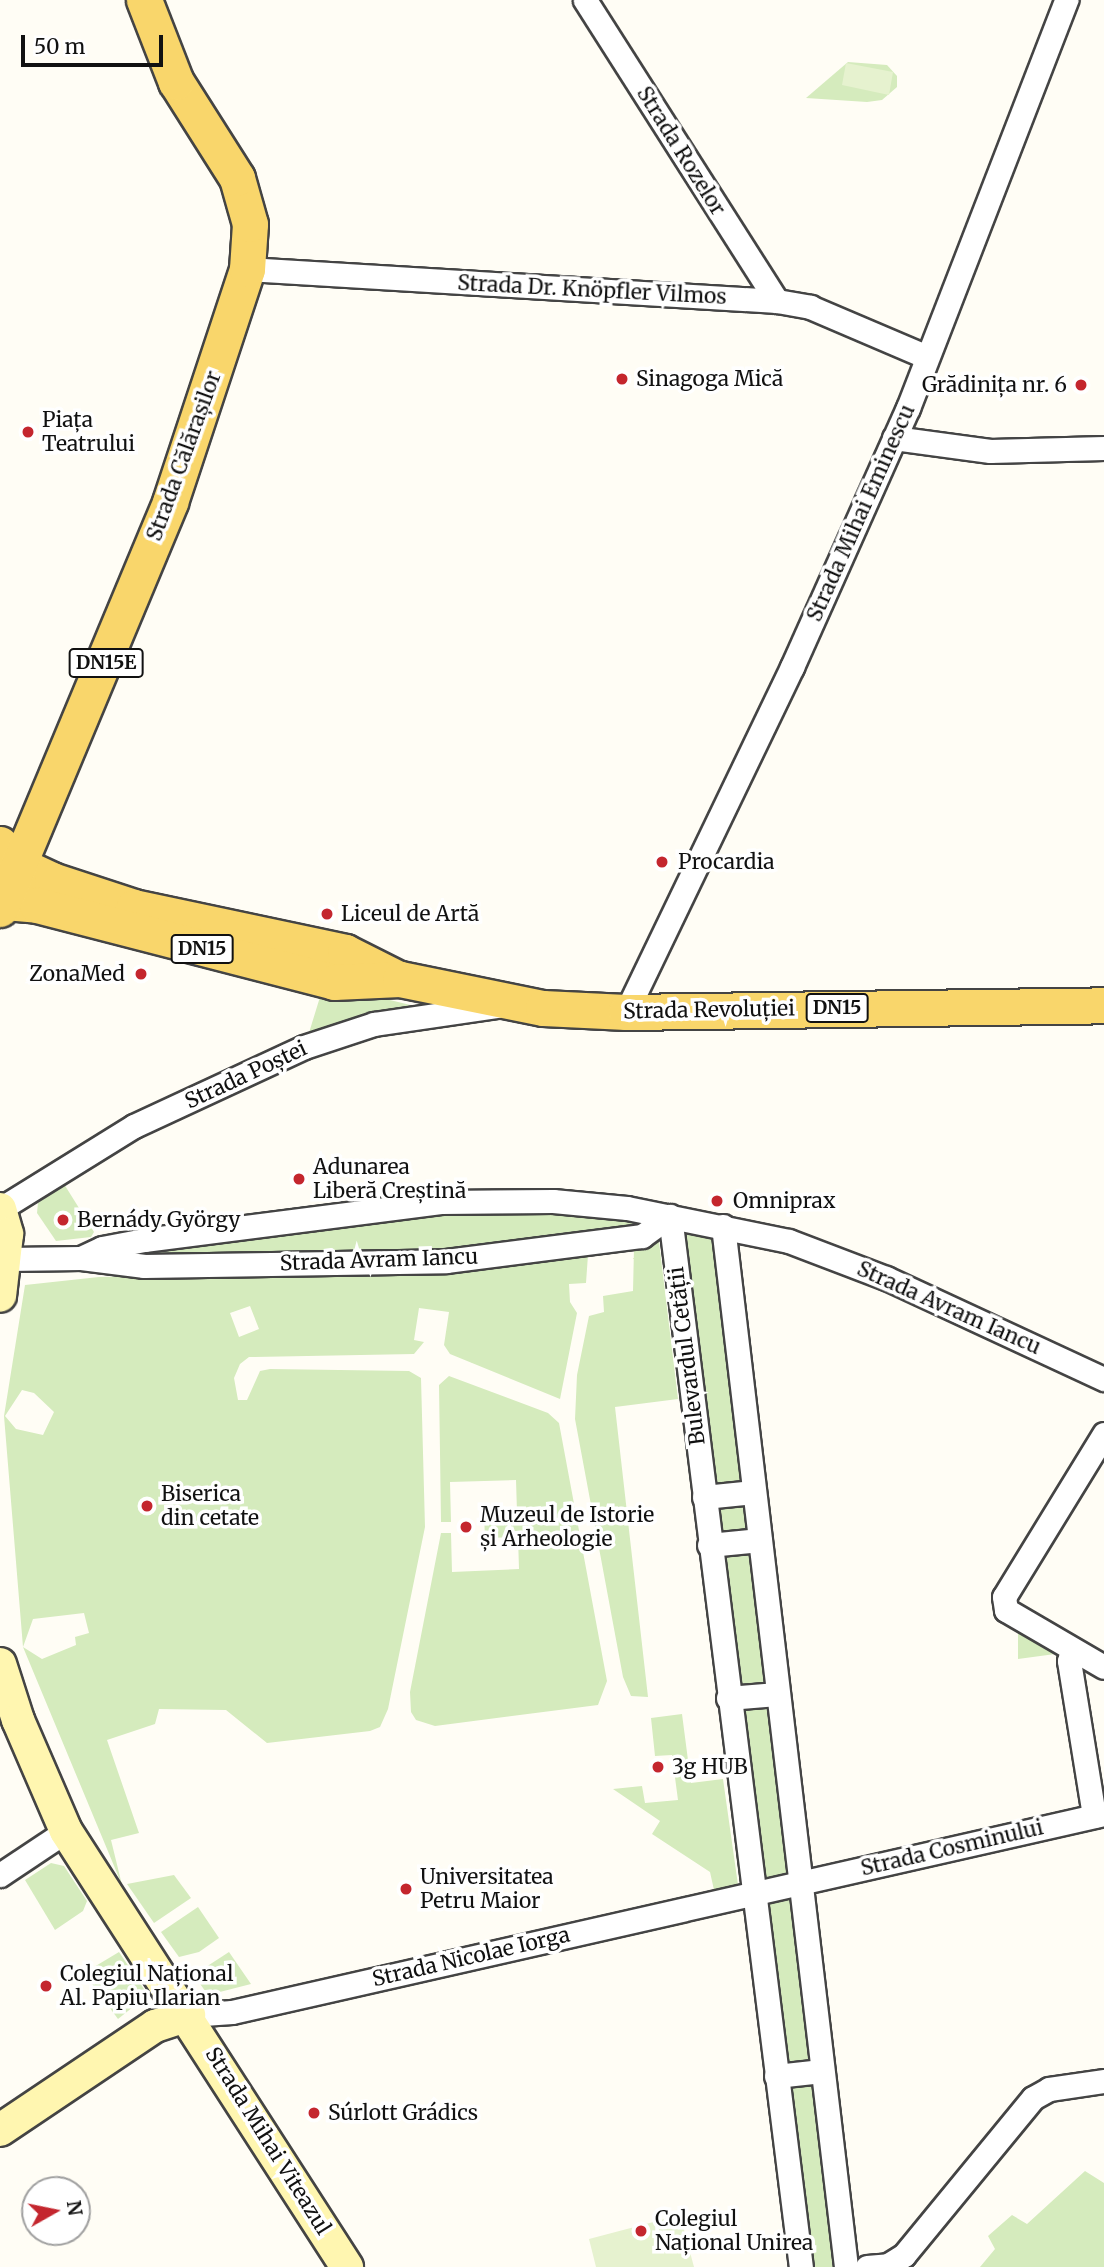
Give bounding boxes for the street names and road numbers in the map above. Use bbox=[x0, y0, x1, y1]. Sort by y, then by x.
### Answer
street label: Strada Rozelor bbox=[631, 82, 731, 220]
street label: Strada Dr. Knöpfler Vilmos bbox=[457, 270, 727, 310]
street label: Strada Călărașilor bbox=[142, 368, 226, 544]
street label: Strada Mihai Eminescu bbox=[802, 401, 920, 625]
road number: DN15E bbox=[68, 648, 144, 678]
road number: DN15 bbox=[170, 934, 234, 965]
road number: DN15 bbox=[806, 992, 868, 1024]
street label: Strada Revoluției bbox=[623, 996, 795, 1024]
street label: Strada Poștei bbox=[181, 1036, 311, 1114]
street label: Strada Avram Iancu bbox=[279, 1244, 479, 1276]
street label: Strada Avram Iancu bbox=[853, 1256, 1045, 1360]
street label: Bulevardul Cetății bbox=[664, 1265, 710, 1447]
street label: Strada Cosminului bbox=[858, 1815, 1046, 1881]
street label: Strada Nicolae Iorga bbox=[370, 1922, 572, 1992]
street label: Strada Mihai Viteazul bbox=[200, 2043, 336, 2239]

